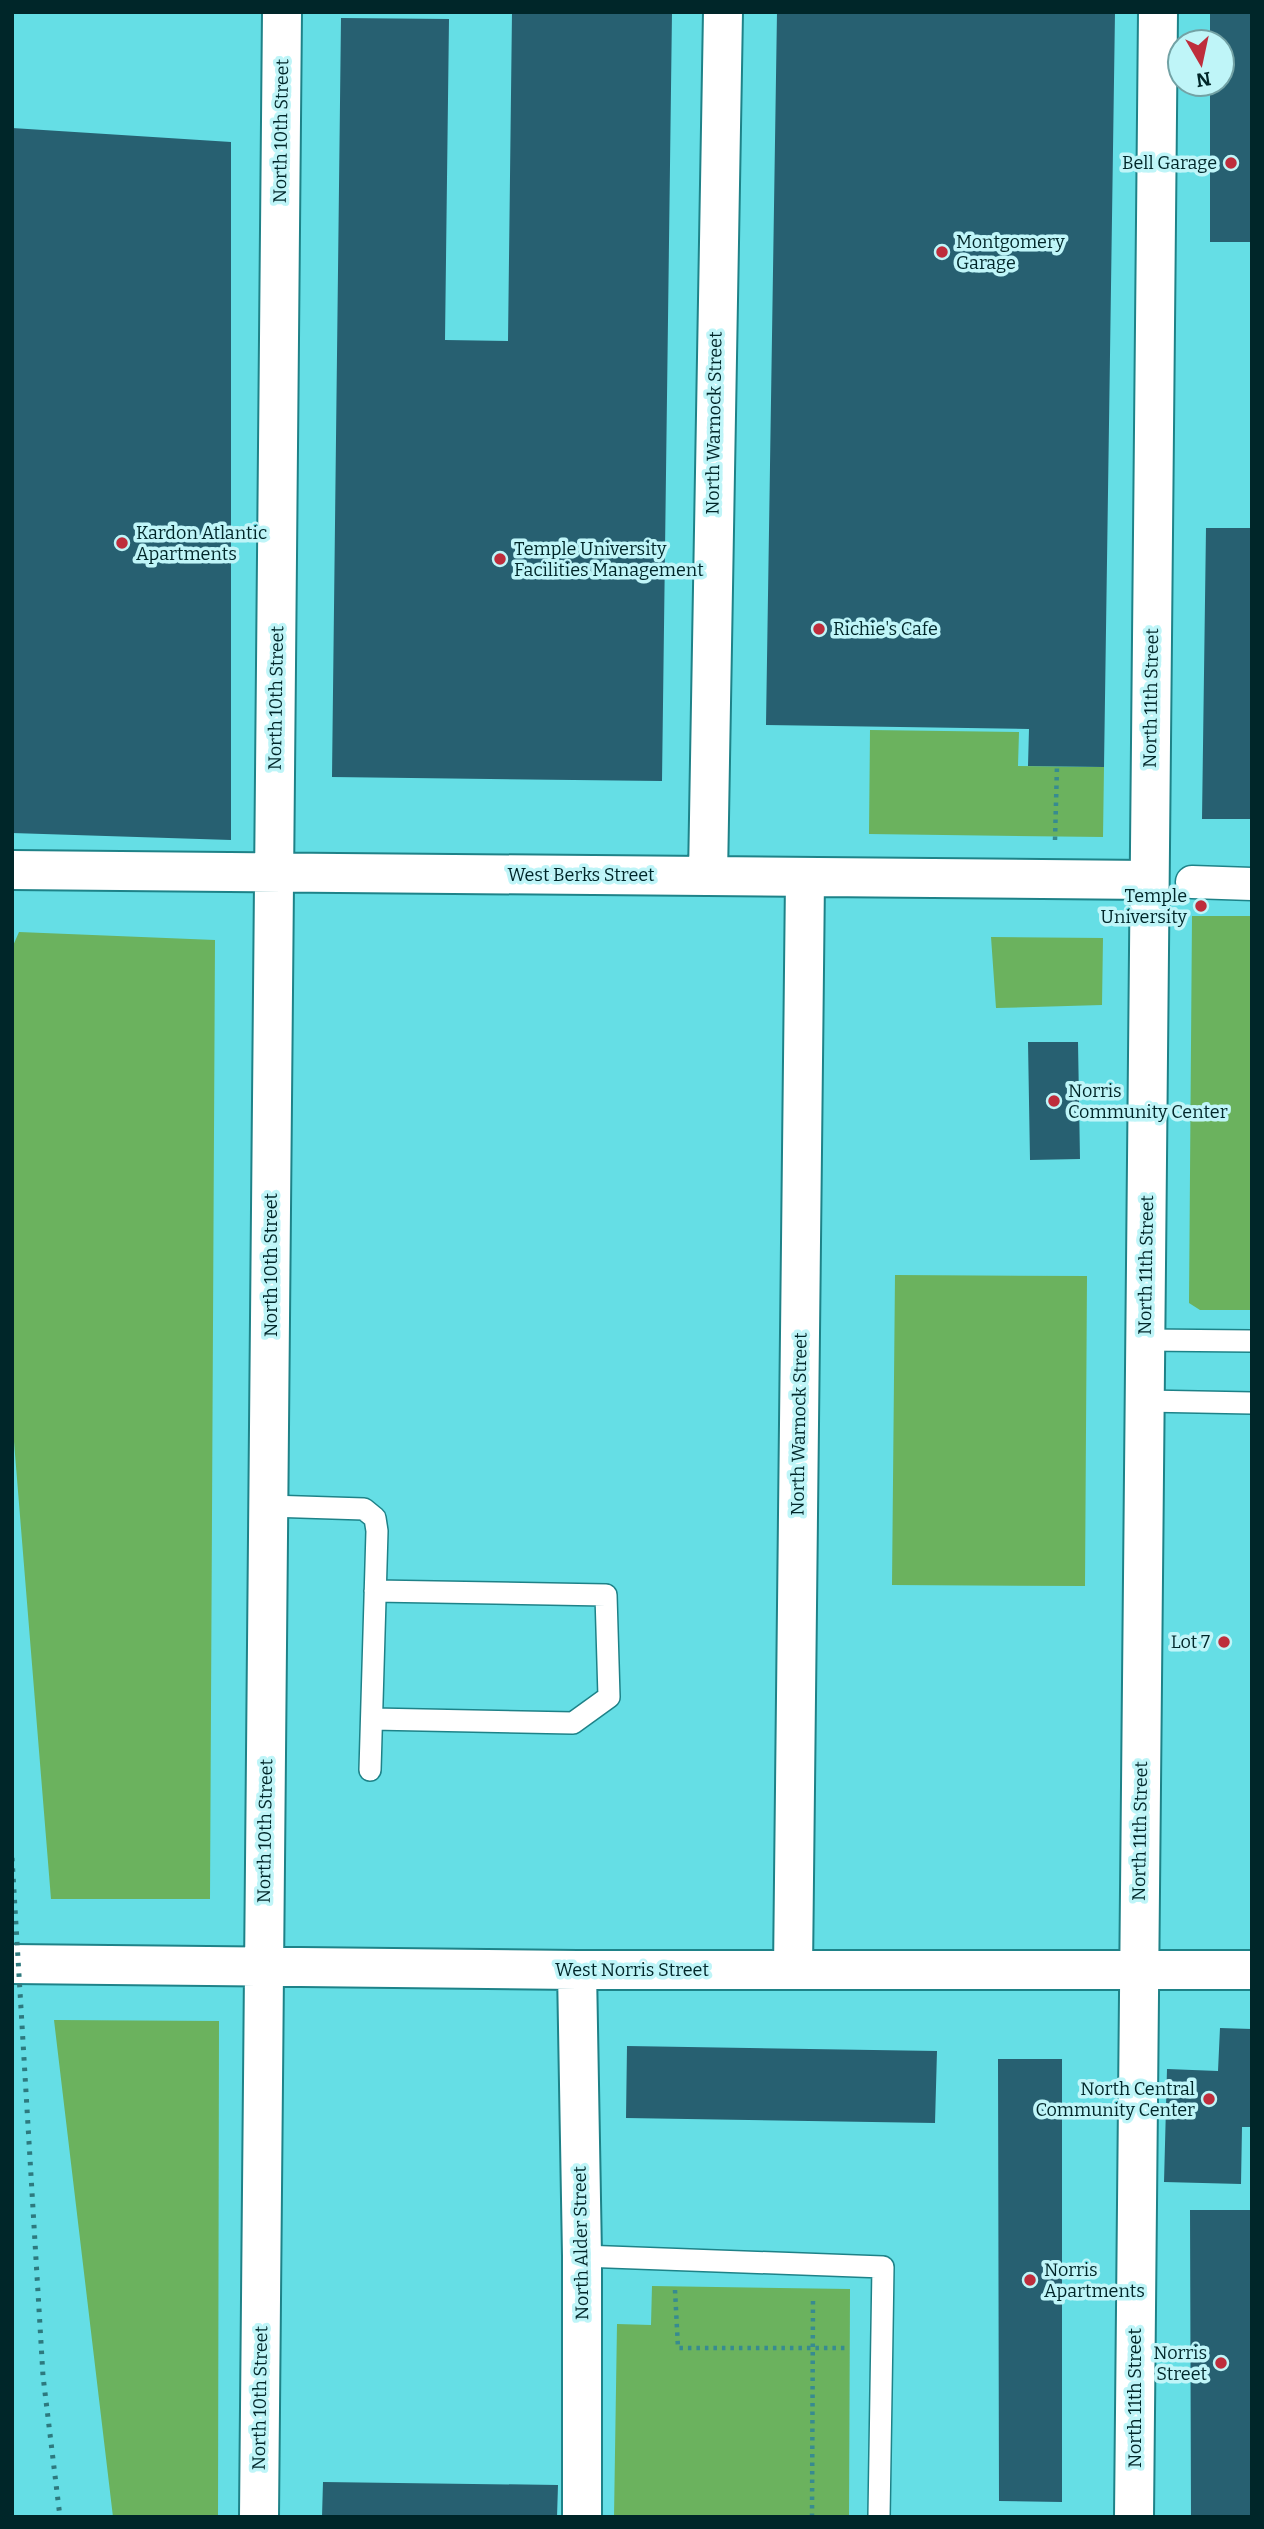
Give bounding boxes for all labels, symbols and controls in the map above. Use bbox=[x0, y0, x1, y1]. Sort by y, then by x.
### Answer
north arrow bbox=[1166, 28, 1236, 98]
street label: North 10th Street bbox=[269, 58, 293, 203]
text: N bbox=[1194, 67, 1213, 92]
place label: Bell Garage bbox=[1122, 152, 1217, 174]
marker: Bell Garage bbox=[1223, 155, 1239, 171]
place label: Montgomery Garage bbox=[956, 231, 1065, 274]
marker: Montgomery Garage bbox=[934, 244, 950, 260]
street label: North Warnock Street bbox=[701, 331, 727, 515]
place label: Kardon Atlantic Apartments bbox=[136, 522, 267, 565]
marker: Kardon Atlantic Apartments bbox=[114, 535, 130, 551]
place label: Temple University Facilities Management bbox=[514, 538, 704, 581]
marker: Temple University Facilities Management bbox=[492, 551, 508, 567]
place label: Richie's Cafe bbox=[833, 618, 938, 640]
marker: Richie's Cafe bbox=[811, 621, 827, 637]
street label: North 10th Street bbox=[264, 625, 288, 770]
street label: North 11th Street bbox=[1139, 627, 1163, 768]
street label: West Berks Street bbox=[507, 864, 655, 886]
place label: Temple University bbox=[1101, 885, 1187, 928]
marker: Temple University bbox=[1193, 898, 1209, 914]
place label: Norris Community Center bbox=[1068, 1080, 1228, 1123]
marker: Norris Community Center bbox=[1046, 1093, 1062, 1109]
street label: North 10th Street bbox=[260, 1192, 282, 1337]
street label: North 11th Street bbox=[1134, 1194, 1158, 1335]
street label: North Warnock Street bbox=[786, 1332, 812, 1516]
place label: Lot 7 bbox=[1171, 1631, 1210, 1653]
marker: Lot 7 bbox=[1216, 1634, 1232, 1650]
street label: North 10th Street bbox=[253, 1758, 277, 1903]
street label: North 11th Street bbox=[1128, 1760, 1152, 1901]
street label: West Norris Street bbox=[555, 1959, 709, 1981]
place label: North Central Community Center bbox=[1035, 2078, 1195, 2121]
marker: North Central Community Center bbox=[1201, 2091, 1217, 2107]
street label: North Alder Street bbox=[569, 2165, 593, 2320]
place label: Norris Apartments bbox=[1044, 2259, 1145, 2302]
marker: Norris Apartments bbox=[1022, 2272, 1038, 2288]
street label: North 10th Street bbox=[248, 2325, 272, 2470]
street label: North 11th Street bbox=[1124, 2328, 1146, 2468]
place label: Norris Street bbox=[1153, 2342, 1207, 2385]
marker: Norris Street bbox=[1213, 2355, 1229, 2371]

